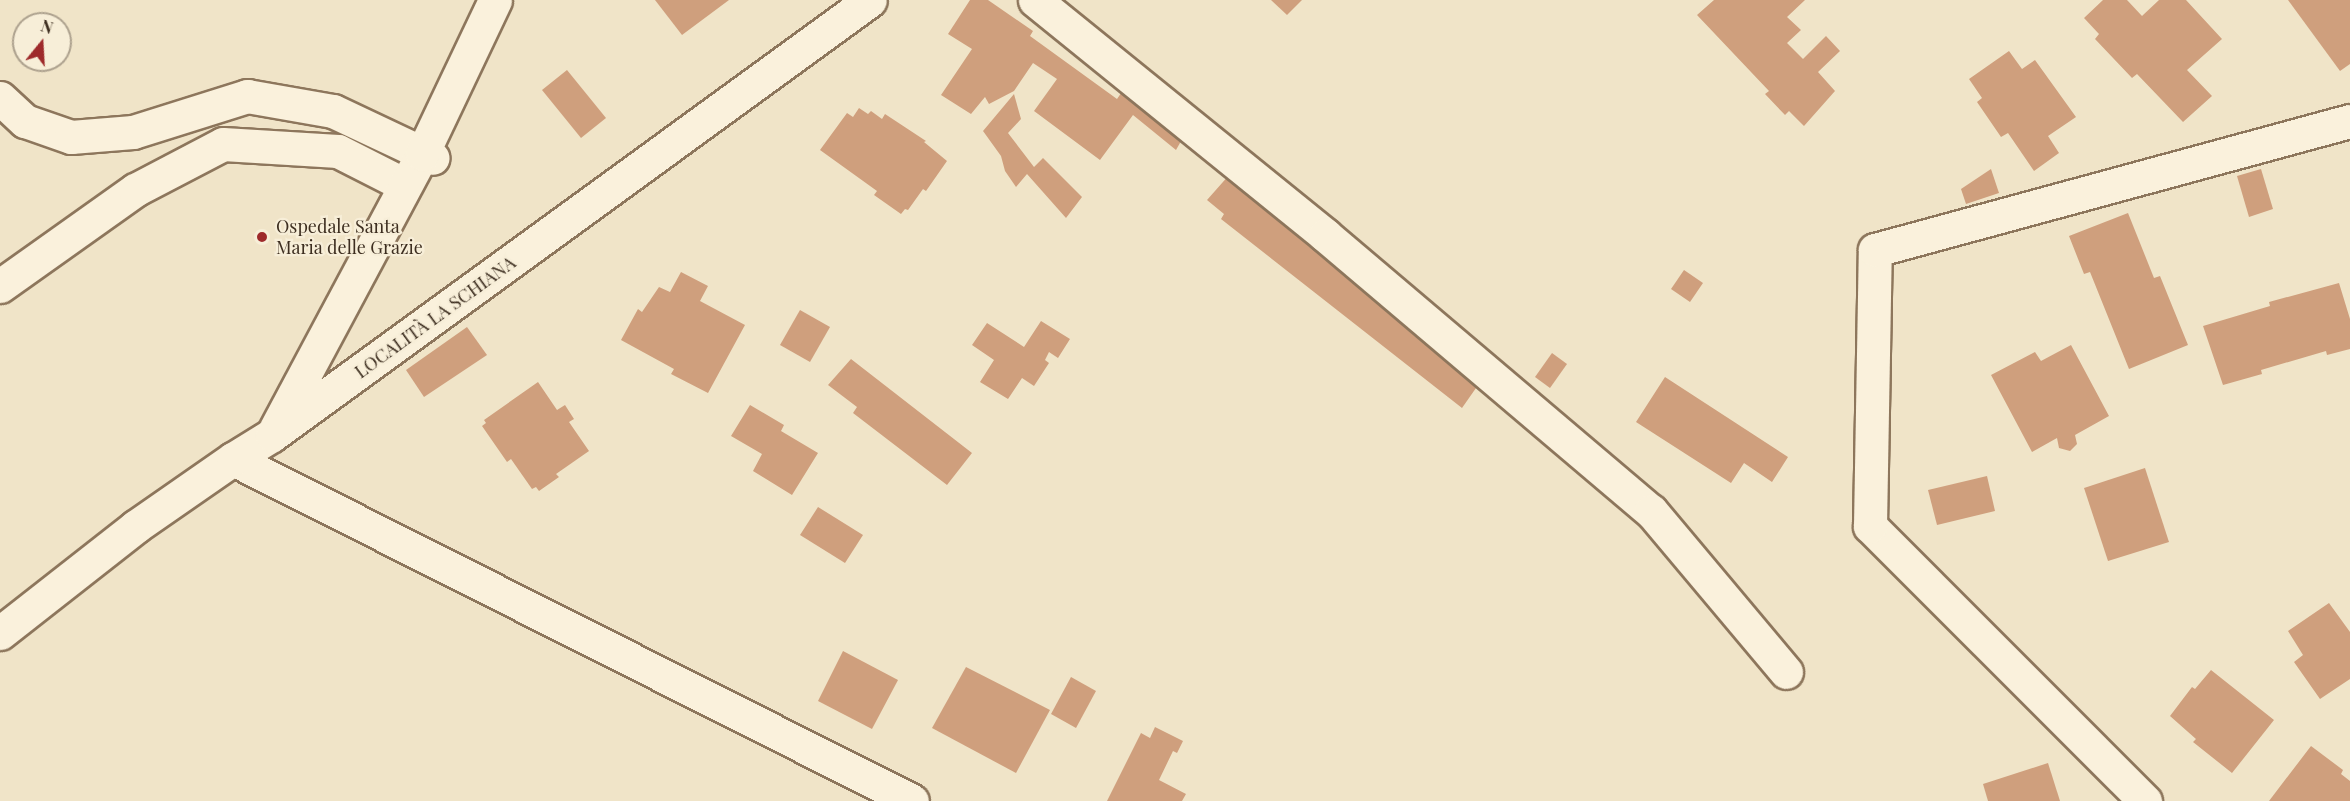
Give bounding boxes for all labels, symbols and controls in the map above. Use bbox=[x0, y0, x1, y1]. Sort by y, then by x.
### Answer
north arrow bbox=[12, 12, 72, 72]
text: N bbox=[38, 15, 56, 38]
place label: Ospedale Santa Maria delle Grazie bbox=[276, 216, 423, 258]
marker: Ospedale Santa Maria delle Grazie bbox=[253, 228, 271, 246]
street label: LOCALITÀ LA SCHIANA bbox=[350, 251, 520, 383]

